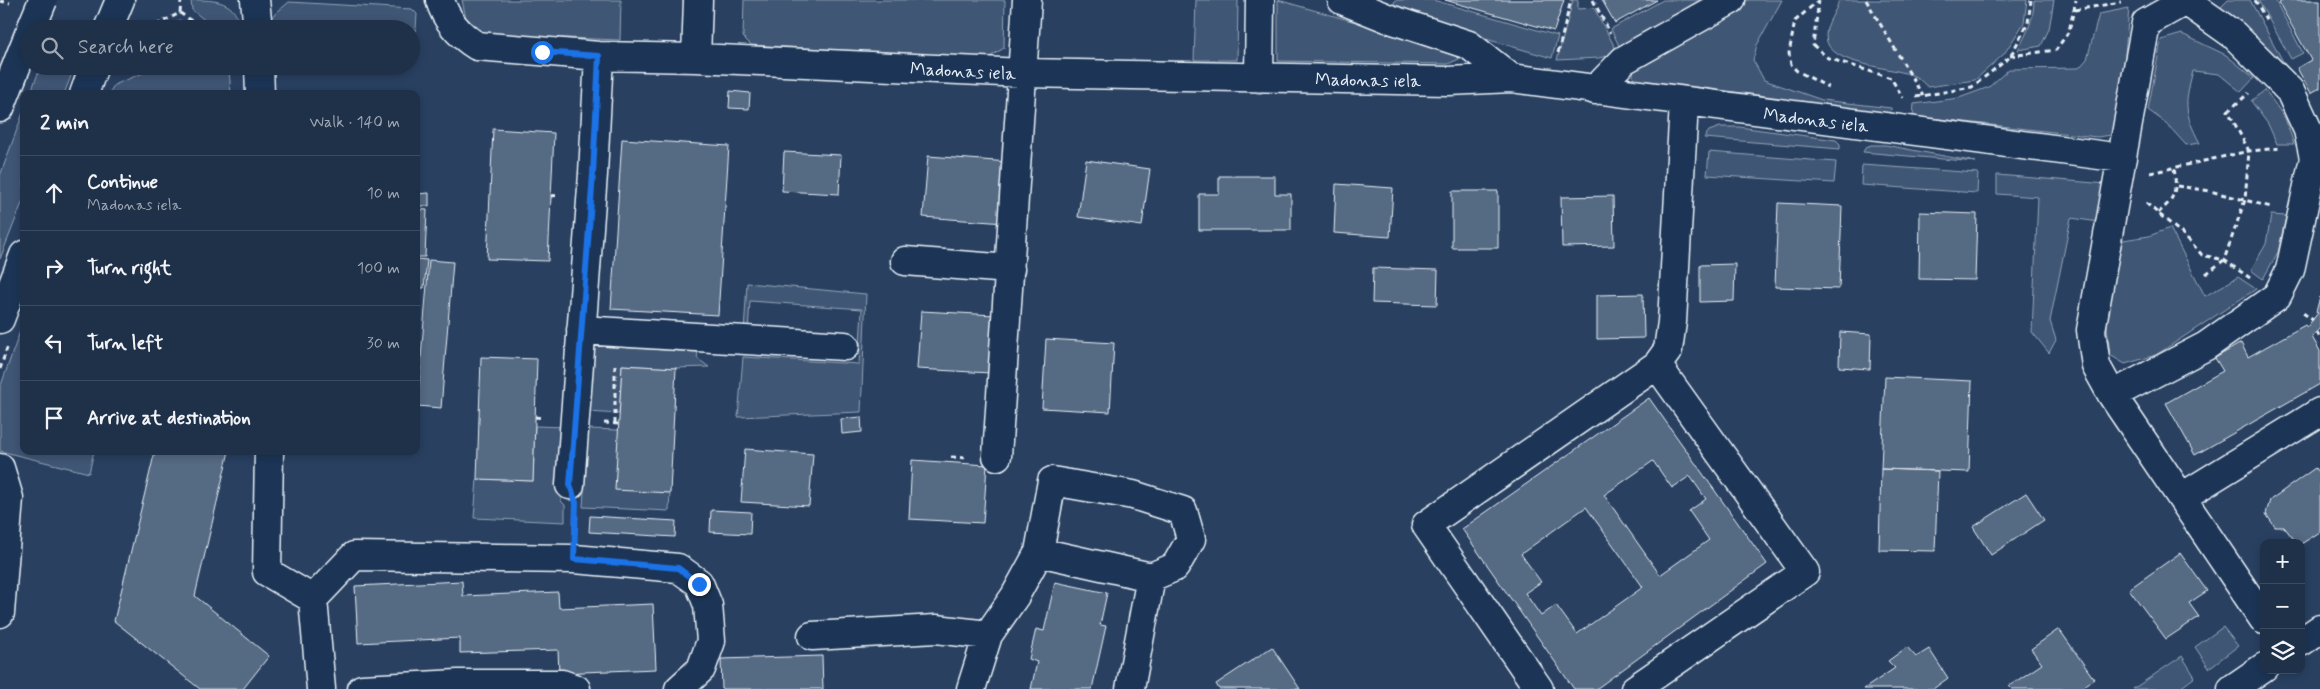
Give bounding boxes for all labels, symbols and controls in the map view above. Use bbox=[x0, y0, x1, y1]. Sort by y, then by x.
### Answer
search box bbox=[20, 20, 420, 75]
icon: search bbox=[38, 34, 66, 62]
text: Search here bbox=[78, 35, 174, 60]
route start bbox=[531, 41, 554, 64]
street label: Madonas iela bbox=[909, 57, 1017, 87]
street label: Madonas iela bbox=[1315, 68, 1421, 94]
street label: Madonas iela bbox=[1762, 103, 1870, 139]
text: 2 min bbox=[40, 109, 89, 137]
text: Walk · 140 m bbox=[310, 112, 400, 133]
text: Continue bbox=[87, 170, 158, 195]
icon: ahead bbox=[40, 179, 68, 207]
text: 10 m bbox=[367, 183, 400, 204]
text: Madonas iela bbox=[87, 195, 181, 216]
icon: right bbox=[40, 254, 68, 282]
text: Turn right bbox=[87, 256, 171, 281]
text: 100 m bbox=[357, 258, 400, 279]
icon: left bbox=[40, 329, 68, 357]
text: Turn left bbox=[87, 331, 163, 356]
text: 30 m bbox=[367, 333, 400, 354]
icon: arrive bbox=[40, 404, 68, 432]
text: Arrive at destination bbox=[87, 406, 251, 431]
map controls bbox=[2260, 539, 2305, 674]
button: + bbox=[2260, 539, 2305, 584]
route end bbox=[688, 573, 711, 596]
button: − bbox=[2260, 584, 2305, 629]
button: layers bbox=[2260, 629, 2305, 674]

